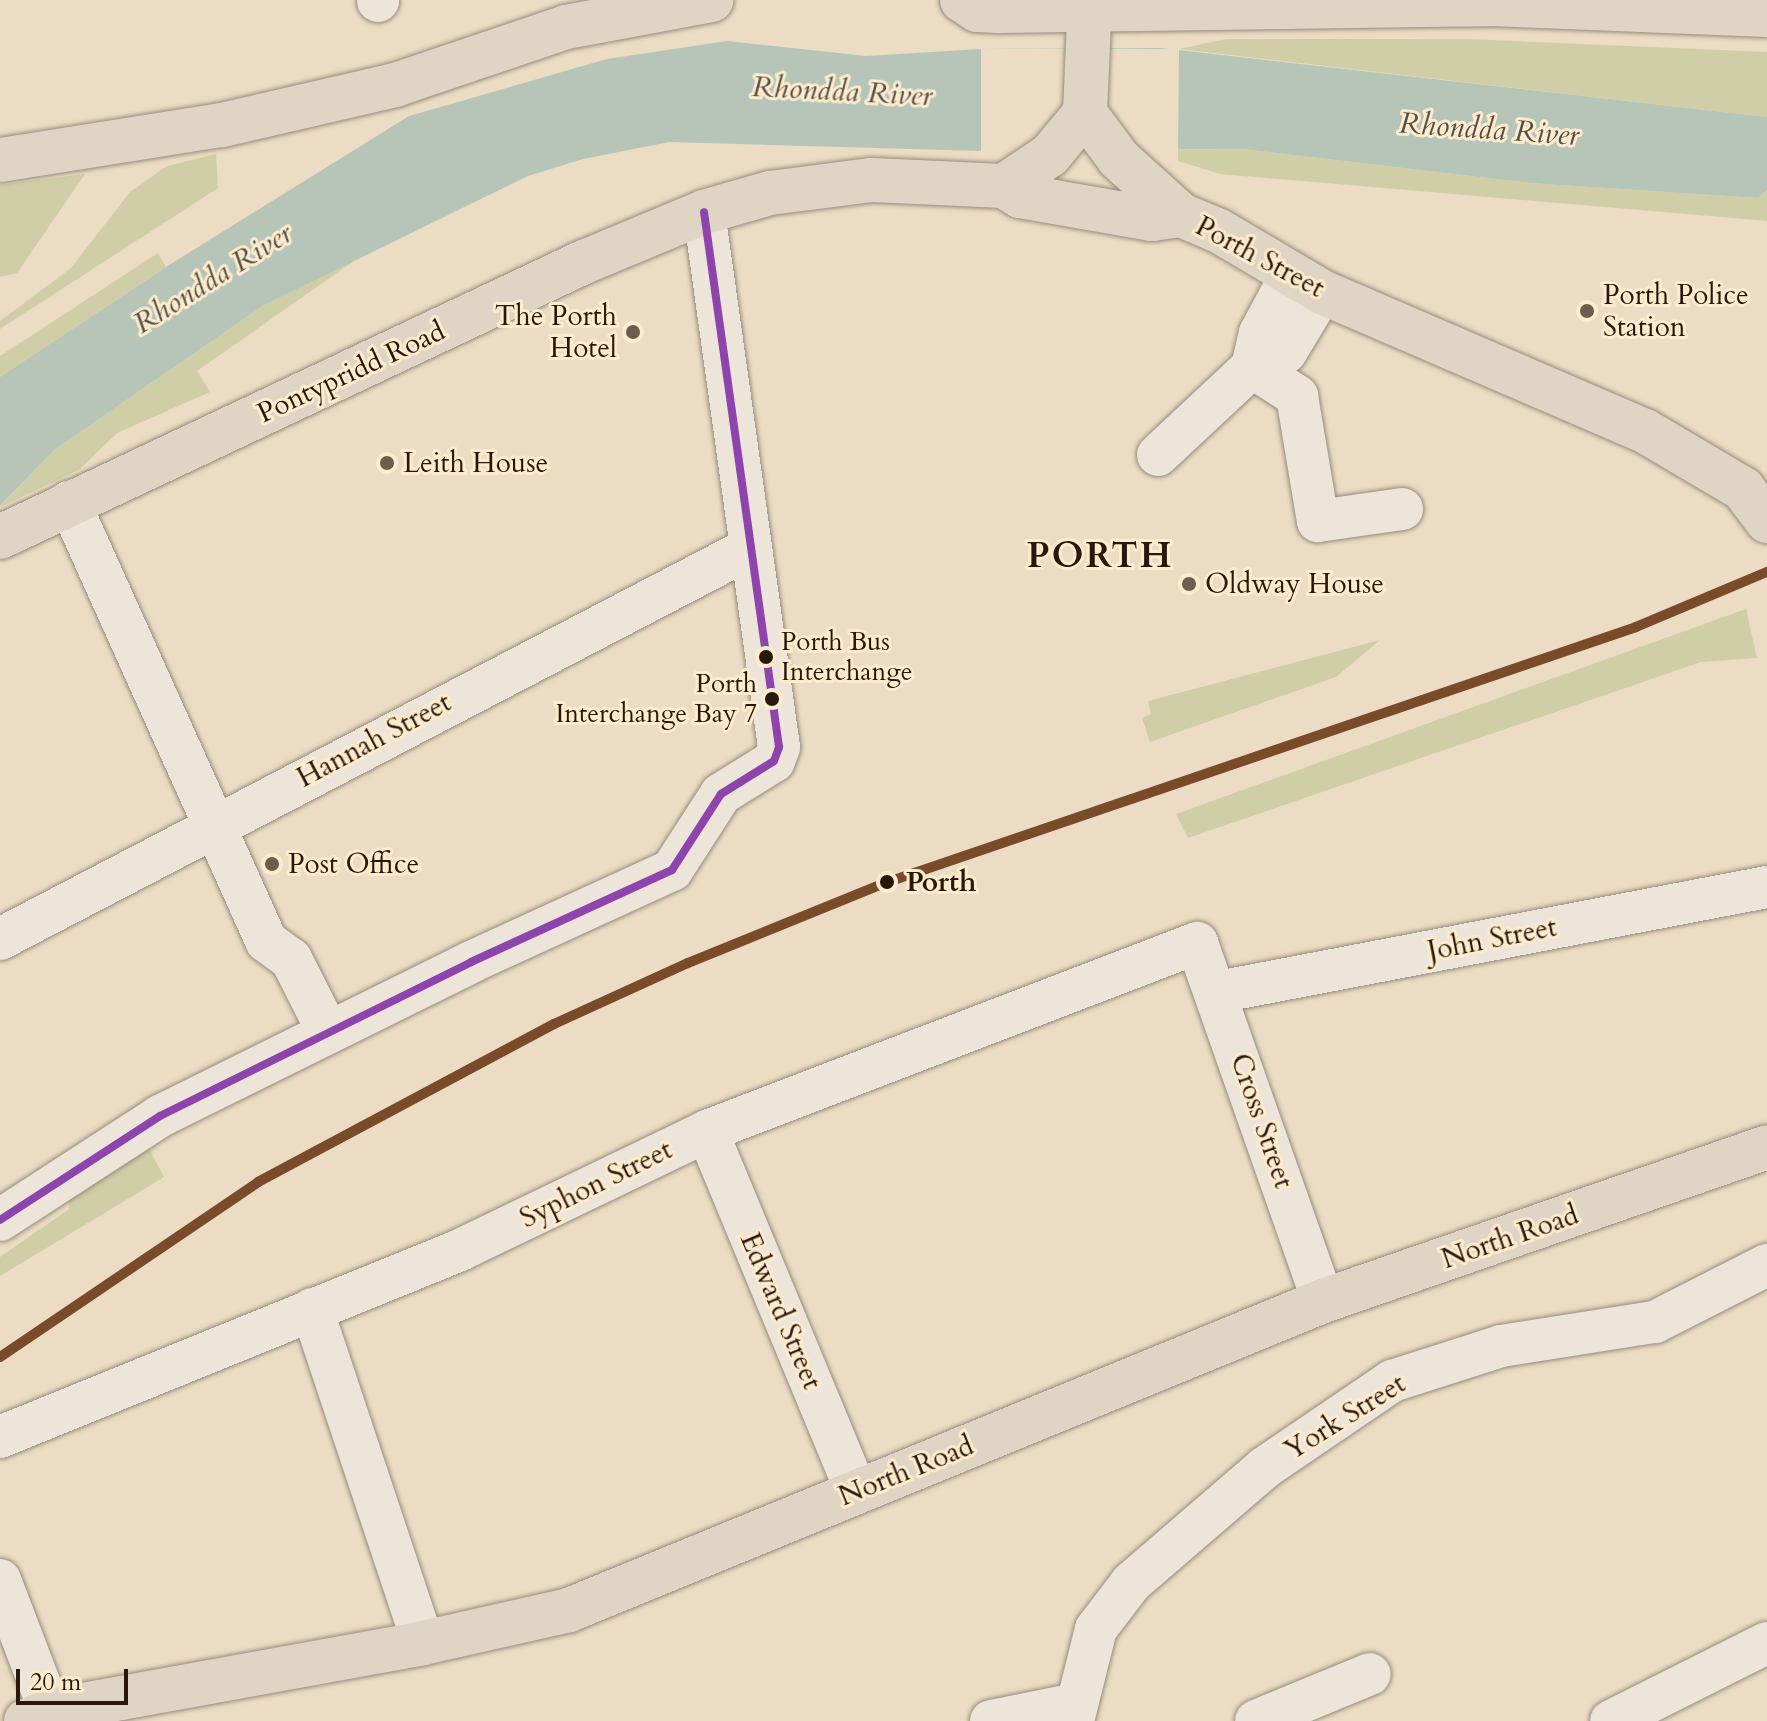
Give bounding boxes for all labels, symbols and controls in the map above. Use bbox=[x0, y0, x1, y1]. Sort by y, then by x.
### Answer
water label: Rhondda River bbox=[751, 69, 933, 115]
water label: Rhondda River bbox=[1398, 106, 1580, 154]
street label: Porth Street bbox=[1190, 209, 1330, 305]
water label: Rhondda River bbox=[127, 216, 299, 342]
place label: Porth Police Station bbox=[1603, 278, 1749, 344]
place label: The Porth Hotel bbox=[495, 299, 617, 365]
marker: Porth Police Station bbox=[1578, 302, 1596, 320]
street label: Pontypridd Road bbox=[252, 314, 450, 430]
marker: The Porth Hotel bbox=[624, 323, 642, 341]
place label: Leith House bbox=[403, 446, 548, 480]
marker: Leith House bbox=[378, 454, 396, 472]
district label: PORTH bbox=[1027, 534, 1173, 578]
place label: Oldway House bbox=[1205, 567, 1384, 601]
marker: Oldway House bbox=[1180, 575, 1198, 593]
place label: Porth Bus Interchange bbox=[781, 626, 913, 688]
marker: Porth Bus Interchange bbox=[758, 649, 774, 665]
place label: Porth Interchange Bay 7 bbox=[555, 668, 757, 730]
street label: Hannah Street bbox=[291, 685, 457, 795]
marker: Porth Interchange Bay 7 bbox=[764, 691, 780, 707]
place label: Post Office bbox=[288, 847, 419, 881]
marker: Post Office bbox=[263, 855, 281, 873]
place label: Porth bbox=[906, 865, 976, 899]
marker: Porth bbox=[875, 870, 899, 894]
street label: John Street bbox=[1425, 910, 1559, 968]
street label: Cross Street bbox=[1223, 1049, 1301, 1193]
street label: Syphon Street bbox=[514, 1133, 678, 1235]
street label: North Road bbox=[1437, 1198, 1583, 1276]
street label: Edward Street bbox=[733, 1228, 829, 1394]
street label: York Street bbox=[1278, 1367, 1412, 1467]
street label: North Road bbox=[834, 1429, 978, 1513]
scale bar bbox=[20, 1653, 132, 1703]
text: 20 m bbox=[30, 1666, 81, 1699]

